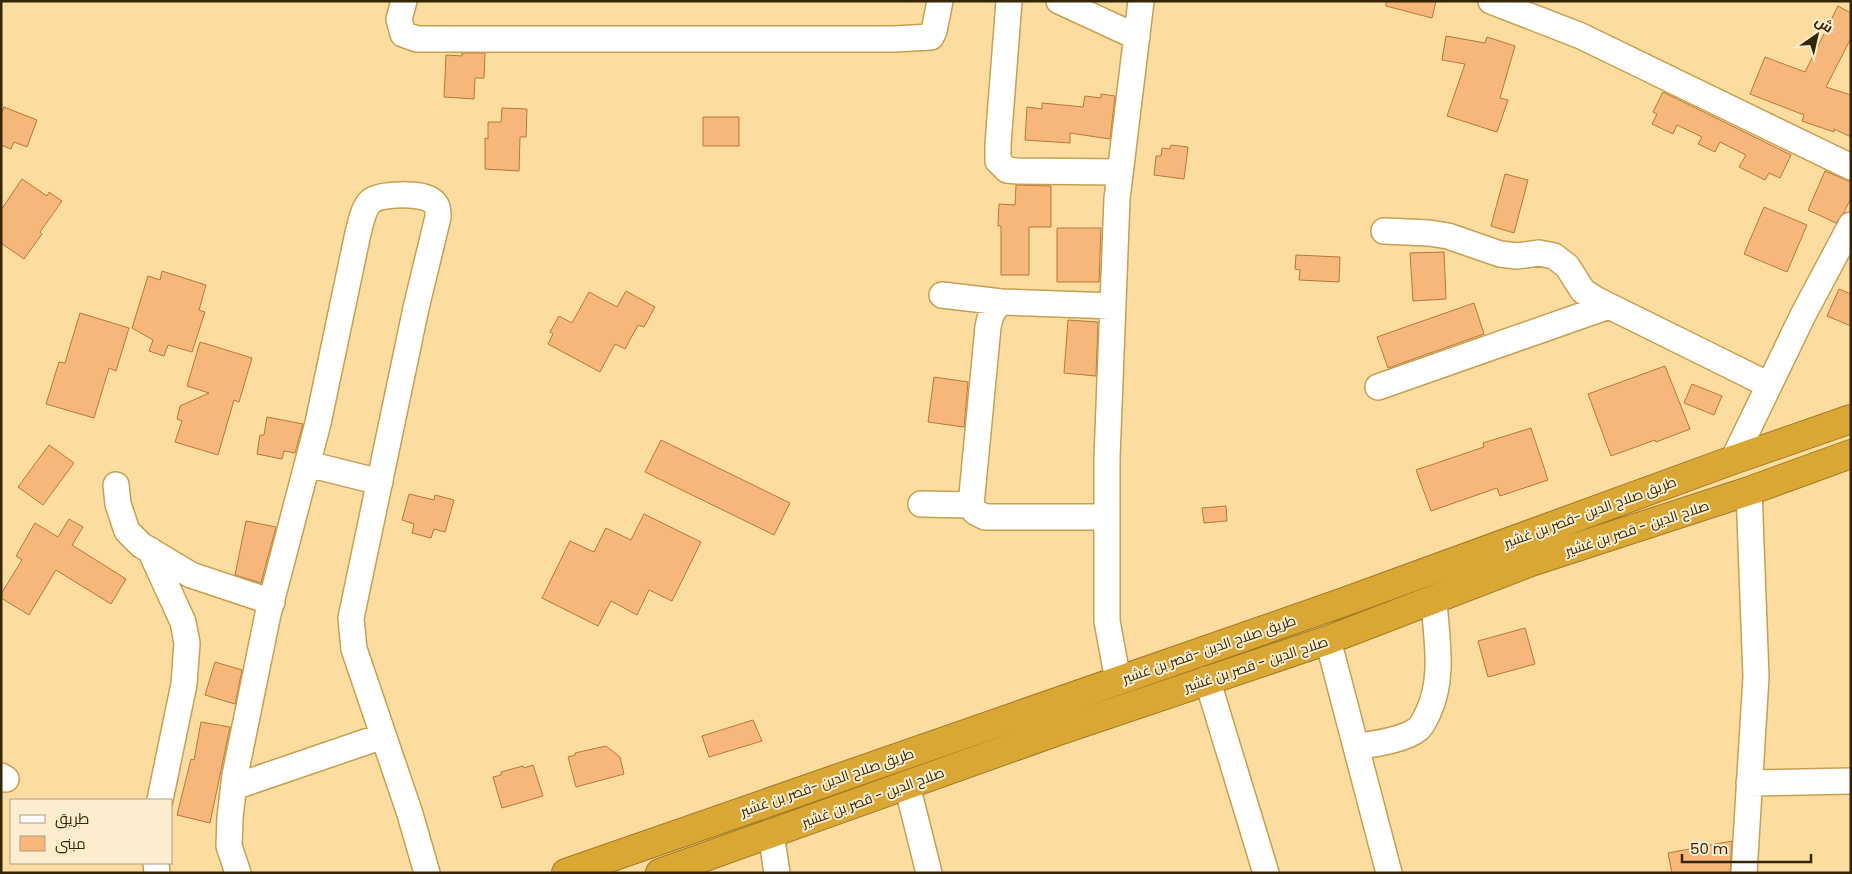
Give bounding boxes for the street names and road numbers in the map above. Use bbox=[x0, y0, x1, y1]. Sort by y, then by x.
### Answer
street label: طريق صلاح الدين -قصر بن غشير bbox=[1500, 471, 1679, 553]
street label: صلاح الدين - قصر بن غشير bbox=[1561, 495, 1712, 561]
street label: طريق صلاح الدين -قصر بن غشير bbox=[1119, 610, 1298, 688]
street label: صلاح الدين - قصر بن غشير bbox=[1180, 631, 1331, 697]
street label: طريق صلاح الدين -قصر بن غشير bbox=[737, 743, 916, 821]
street label: صلاح الدين - قصر بن غشير bbox=[798, 762, 947, 832]

